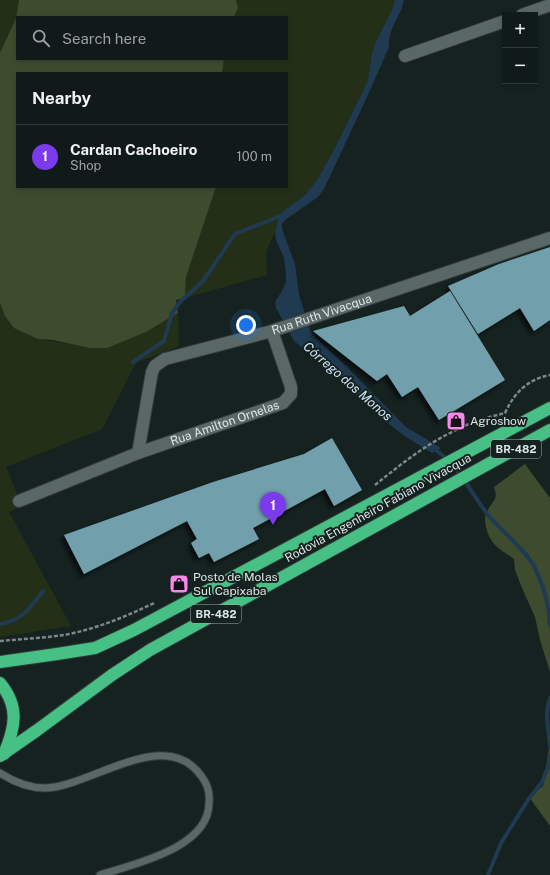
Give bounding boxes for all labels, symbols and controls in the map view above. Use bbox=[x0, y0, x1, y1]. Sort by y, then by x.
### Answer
map controls bbox=[502, 12, 538, 84]
button: + bbox=[502, 12, 538, 48]
search box bbox=[16, 16, 288, 60]
icon: search bbox=[30, 27, 52, 49]
text: Search here bbox=[62, 30, 146, 47]
button: − bbox=[502, 48, 538, 84]
text: Nearby bbox=[32, 88, 91, 108]
text: Cardan Cachoeiro bbox=[70, 141, 197, 158]
text: 1 bbox=[42, 149, 48, 164]
text: 100 m bbox=[236, 149, 272, 164]
text: Shop bbox=[70, 158, 101, 173]
street label: Rua Ruth Vivacqua bbox=[270, 291, 373, 338]
your location bbox=[236, 315, 256, 335]
water label: Córrego dos Monos bbox=[300, 339, 395, 424]
street label: Rua Amilton Ornelas bbox=[168, 398, 281, 448]
shop icon: Agroshow bbox=[445, 410, 467, 432]
place label: Agroshow bbox=[470, 414, 527, 428]
road number: BR-482 bbox=[491, 440, 541, 458]
street label: Rodovia Engenheiro Fabiano Vivacqua bbox=[282, 451, 474, 565]
pin: 1 bbox=[260, 492, 286, 525]
place label: Posto de Molas Sul Capixaba bbox=[193, 570, 278, 598]
shop icon: Posto de Molas Sul Capixaba bbox=[168, 573, 190, 595]
road number: BR-482 bbox=[191, 605, 241, 623]

